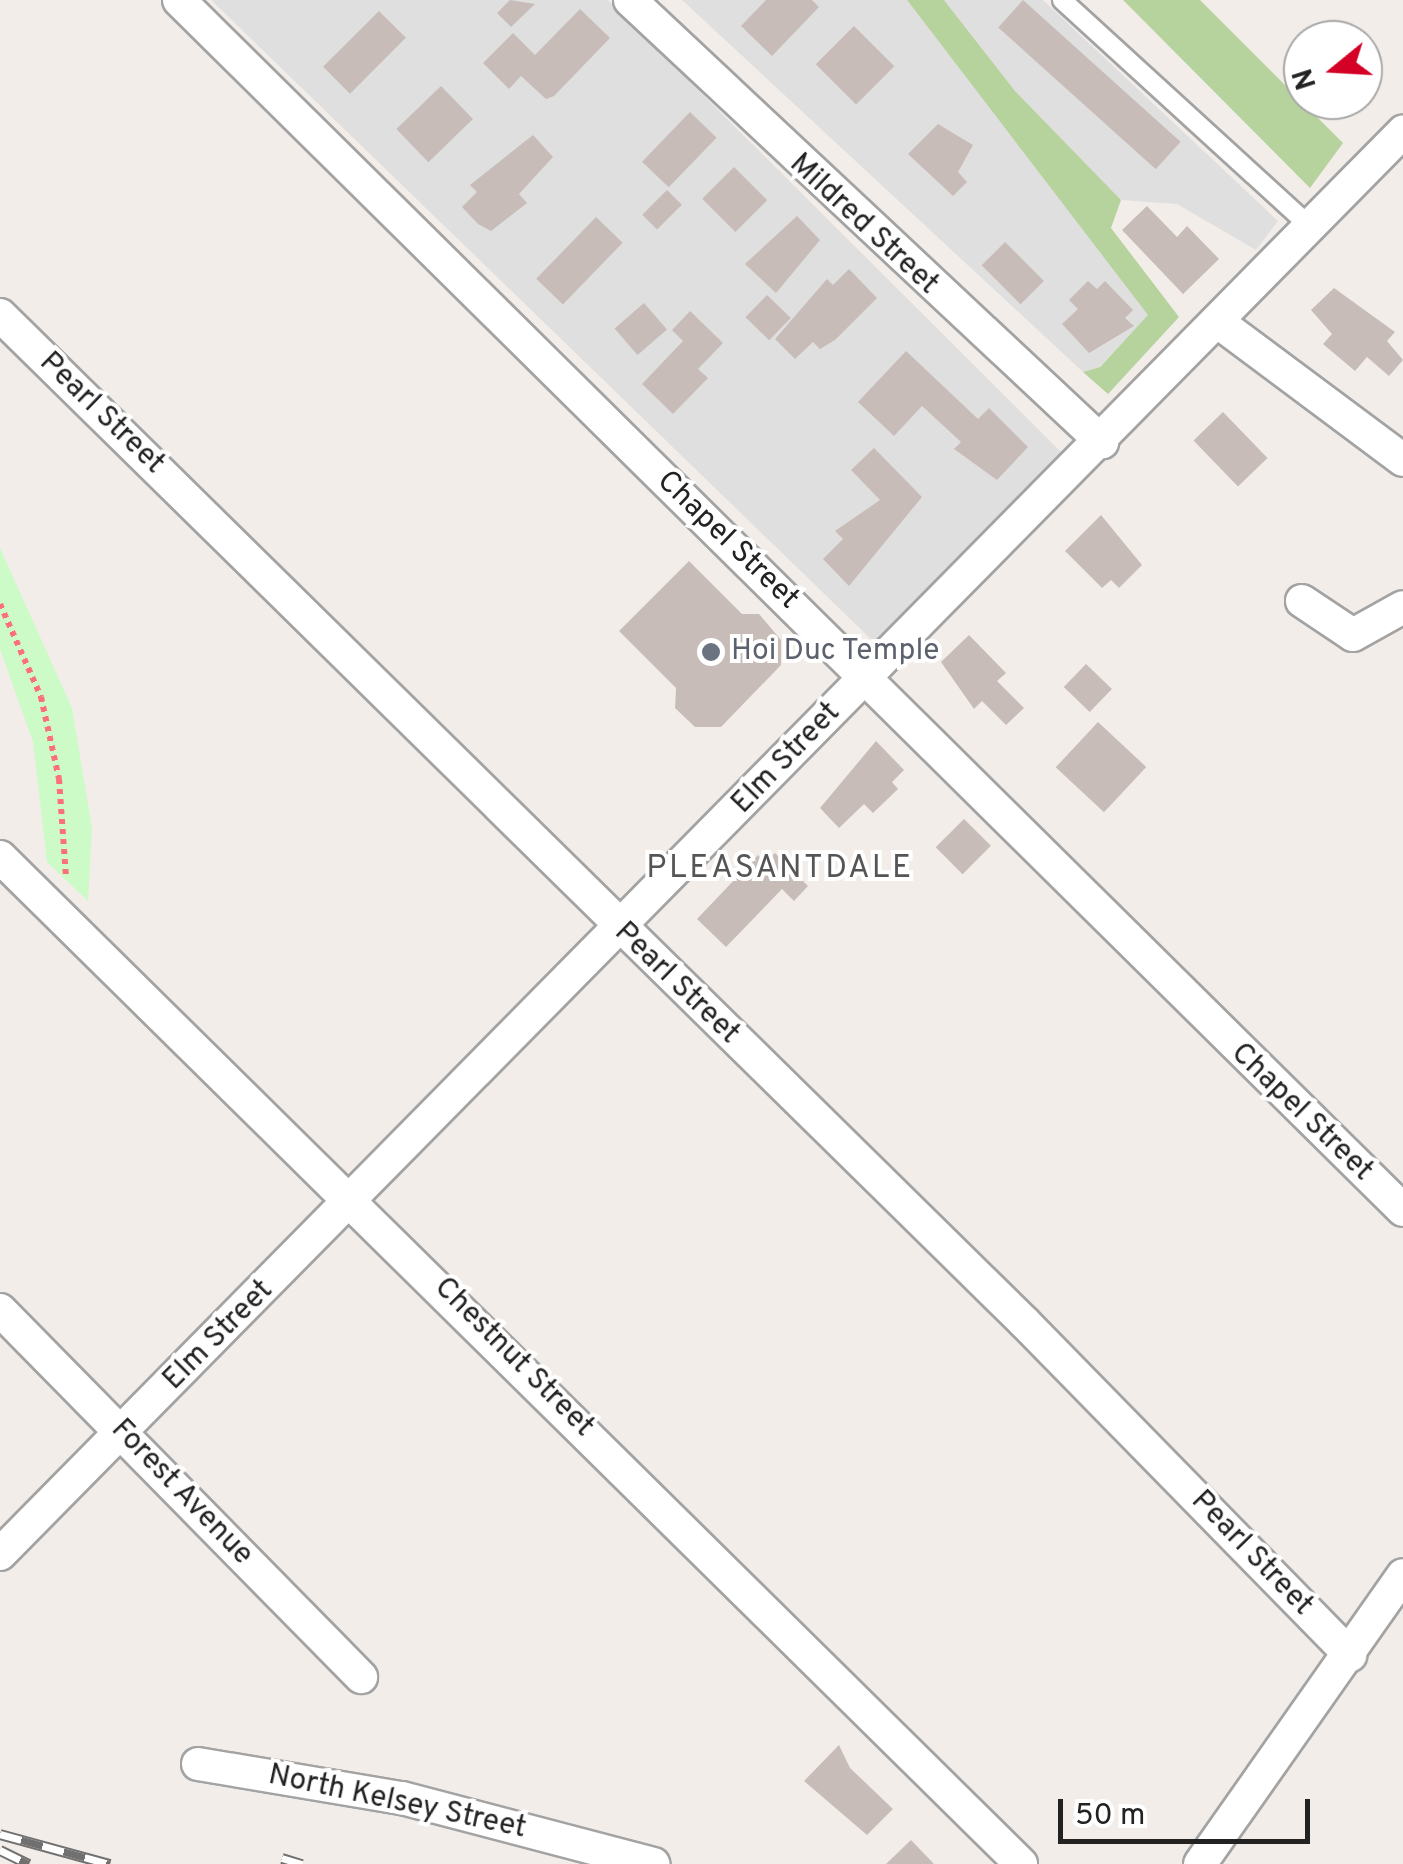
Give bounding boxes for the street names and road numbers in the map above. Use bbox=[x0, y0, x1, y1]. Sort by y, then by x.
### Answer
street label: Mildred Street bbox=[781, 147, 945, 303]
street label: Pearl Street bbox=[31, 345, 171, 483]
street label: Chapel Street bbox=[648, 464, 806, 618]
street label: Elm Street bbox=[725, 696, 849, 822]
street label: Pearl Street bbox=[606, 915, 746, 1053]
street label: Chapel Street bbox=[1222, 1036, 1380, 1190]
street label: Chestnut Street bbox=[426, 1271, 600, 1445]
street label: Elm Street bbox=[156, 1273, 282, 1399]
street label: Forest Avenue bbox=[102, 1412, 260, 1574]
street label: Pearl Street bbox=[1182, 1484, 1320, 1624]
street label: North Kelsey Street bbox=[265, 1758, 529, 1848]

